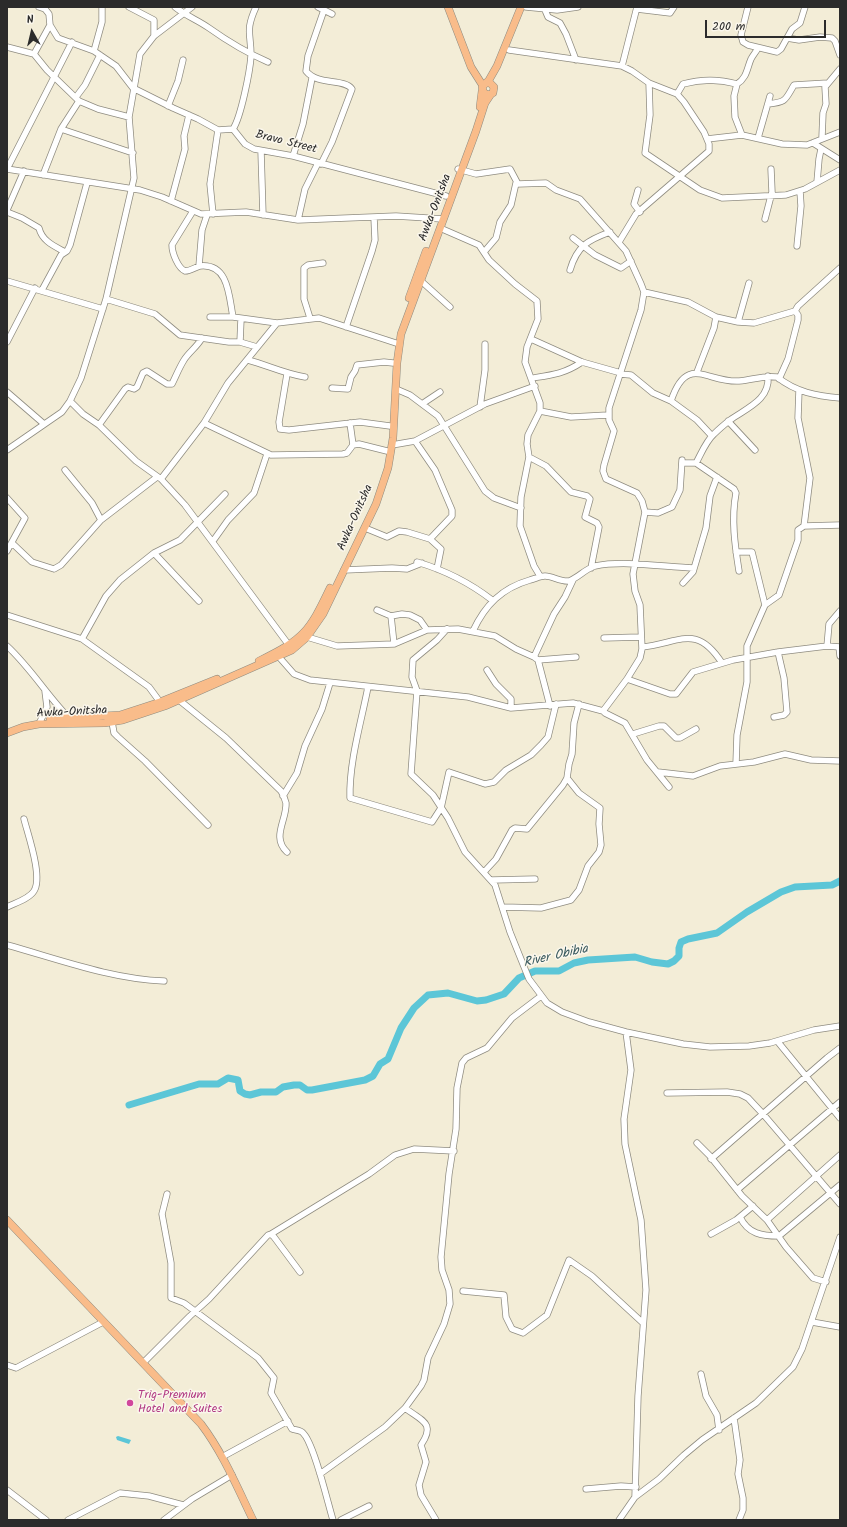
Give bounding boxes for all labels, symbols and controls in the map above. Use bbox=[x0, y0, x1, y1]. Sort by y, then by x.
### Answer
text: N bbox=[26, 11, 35, 30]
north arrow bbox=[12, 12, 52, 52]
scale bar bbox=[707, 12, 828, 38]
text: 200 m bbox=[712, 17, 745, 36]
street label: Bravo Street bbox=[254, 128, 318, 158]
street label: Awka-Onitsha bbox=[417, 172, 455, 244]
street label: Awka-Onitsha bbox=[335, 483, 377, 553]
street label: Awka-Onitsha bbox=[36, 704, 108, 722]
water label: River Obibia bbox=[522, 942, 590, 972]
place label: Trig-Premium Hotel and Suites bbox=[138, 1389, 222, 1417]
marker: Trig-Premium Hotel and Suites bbox=[125, 1398, 135, 1408]

